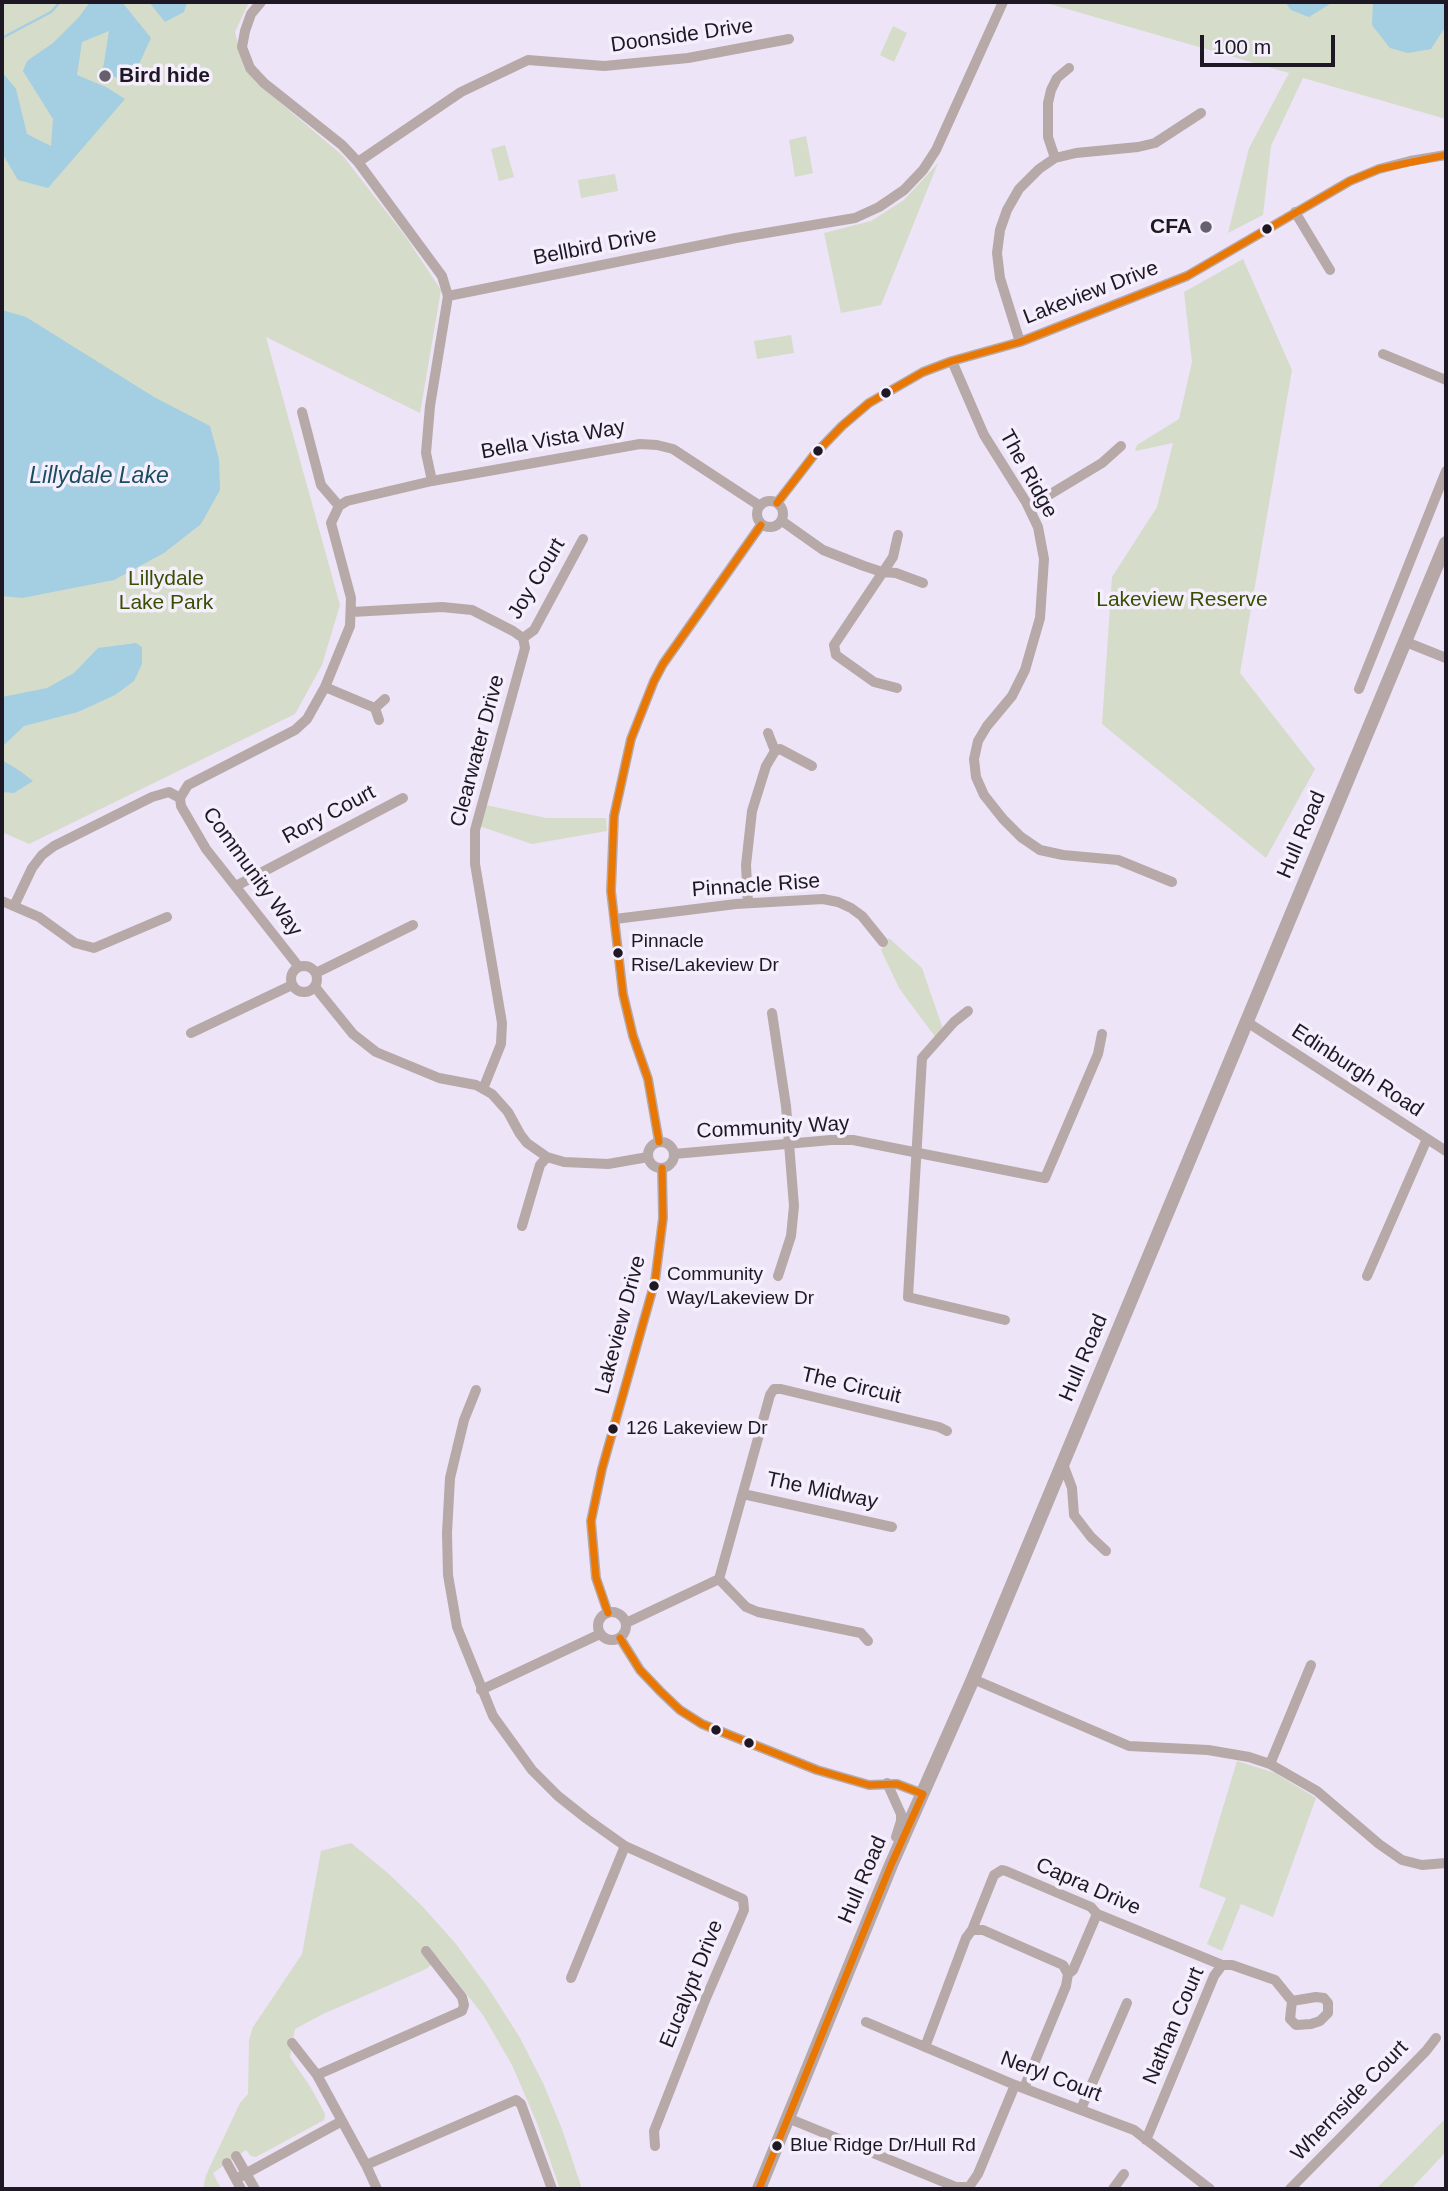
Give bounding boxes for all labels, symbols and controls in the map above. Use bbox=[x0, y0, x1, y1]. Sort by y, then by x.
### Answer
street label: Doonside Drive bbox=[609, 14, 755, 58]
scale bar bbox=[1203, 21, 1338, 65]
text: 100 m bbox=[1213, 35, 1271, 58]
place label: Bird hide bbox=[119, 63, 210, 89]
marker: Bird hide bbox=[97, 68, 113, 84]
place label: CFA bbox=[1150, 214, 1192, 240]
marker: CFA bbox=[1198, 219, 1214, 235]
unlabelled marker bbox=[1260, 222, 1274, 236]
street label: Bellbird Drive bbox=[531, 223, 659, 271]
street label: Lakeview Drive bbox=[1020, 256, 1162, 330]
unlabelled marker bbox=[879, 386, 893, 400]
street label: Bella Vista Way bbox=[479, 415, 627, 465]
street label: The Ridge bbox=[993, 426, 1063, 522]
unlabelled marker bbox=[811, 444, 825, 458]
water label: Lillydale Lake bbox=[29, 463, 169, 491]
street label: Joy Court bbox=[503, 534, 571, 624]
park label: Lillydale Lake Park bbox=[119, 566, 213, 616]
park label: Lakeview Reserve bbox=[1096, 587, 1268, 613]
street label: Clearwater Drive bbox=[446, 672, 510, 830]
street label: Rory Court bbox=[278, 780, 380, 850]
street label: Hull Road bbox=[1272, 788, 1332, 882]
street label: Community Way bbox=[197, 803, 307, 941]
street label: Pinnacle Rise bbox=[691, 869, 821, 903]
place label: Pinnacle Rise/Lakeview Dr bbox=[631, 931, 779, 975]
marker: Pinnacle Rise/Lakeview Dr bbox=[611, 946, 625, 960]
street label: Edinburgh Road bbox=[1286, 1019, 1428, 1123]
street label: Community Way bbox=[696, 1111, 850, 1145]
street label: Lakeview Drive bbox=[590, 1253, 652, 1397]
place label: Community Way/Lakeview Dr bbox=[667, 1264, 814, 1308]
marker: Community Way/Lakeview Dr bbox=[647, 1279, 661, 1293]
street label: Hull Road bbox=[1054, 1311, 1114, 1405]
street label: The Circuit bbox=[799, 1362, 903, 1410]
place label: 126 Lakeview Dr bbox=[626, 1418, 768, 1440]
marker: 126 Lakeview Dr bbox=[606, 1422, 620, 1436]
street label: The Midway bbox=[764, 1467, 880, 1515]
unlabelled marker bbox=[709, 1723, 723, 1737]
unlabelled marker bbox=[742, 1736, 756, 1750]
street label: Hull Road bbox=[833, 1833, 893, 1927]
street label: Capra Drive bbox=[1032, 1853, 1144, 1921]
street label: Eucalypt Drive bbox=[655, 1917, 729, 2051]
street label: Nathan Court bbox=[1138, 1964, 1210, 2088]
street label: Whernside Court bbox=[1286, 2036, 1414, 2166]
street label: Neryl Court bbox=[997, 2046, 1105, 2108]
place label: Blue Ridge Dr/Hull Rd bbox=[790, 2135, 976, 2157]
marker: Blue Ridge Dr/Hull Rd bbox=[770, 2139, 784, 2153]

